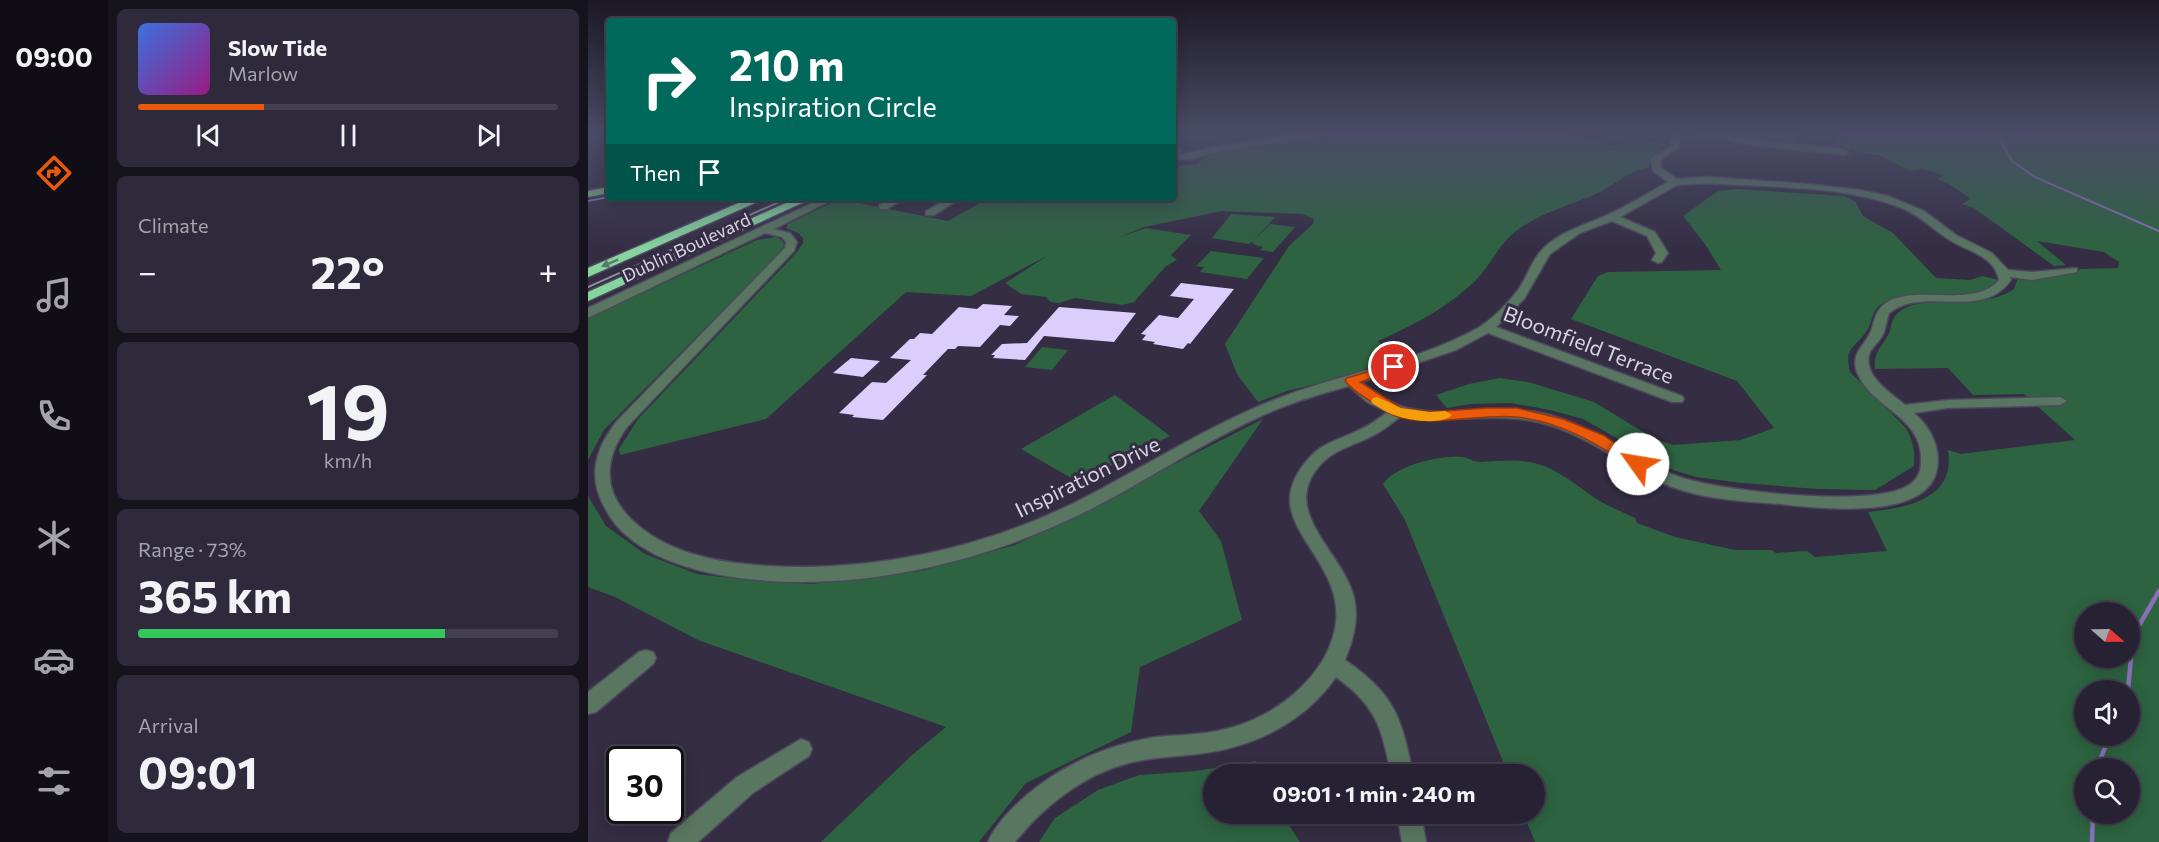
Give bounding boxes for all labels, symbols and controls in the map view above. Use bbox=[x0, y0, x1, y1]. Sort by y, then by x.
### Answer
text: Slow Tide bbox=[228, 34, 327, 61]
text: 210 m bbox=[729, 38, 844, 90]
text: 09:00 bbox=[15, 40, 93, 73]
icon: right bbox=[630, 42, 708, 120]
text: Marlow bbox=[228, 61, 298, 85]
text: Inspiration Circle bbox=[729, 90, 937, 123]
icon: previous bbox=[192, 119, 225, 152]
icon: pause bbox=[332, 119, 365, 152]
icon: next bbox=[472, 119, 505, 152]
icon: directions bbox=[33, 152, 75, 194]
icon: arrive bbox=[693, 156, 726, 189]
text: Then bbox=[630, 159, 681, 186]
street label: Dublin Boulevard bbox=[618, 208, 754, 286]
text: Climate bbox=[138, 213, 208, 237]
text: 22° bbox=[311, 243, 385, 298]
text: − bbox=[138, 250, 157, 291]
text: + bbox=[539, 250, 558, 291]
one-way arrow bbox=[601, 258, 619, 268]
icon: music bbox=[33, 274, 75, 316]
street label: Bloomfield Terrace bbox=[1500, 300, 1678, 388]
pin bbox=[1368, 341, 1419, 392]
icon: arrive bbox=[1377, 350, 1410, 383]
text: 19 bbox=[306, 361, 390, 456]
icon: phone bbox=[33, 395, 75, 437]
street label: Inspiration Drive bbox=[1011, 430, 1163, 522]
position arrow bbox=[1606, 432, 1670, 496]
text: km/h bbox=[324, 448, 372, 472]
icon: climate bbox=[33, 517, 75, 559]
text: Range · 73% bbox=[138, 537, 246, 561]
text: 365 km bbox=[138, 567, 292, 622]
north arrow bbox=[2074, 602, 2140, 668]
map controls bbox=[2074, 602, 2140, 824]
icon: car bbox=[33, 639, 75, 681]
button: sound bbox=[2074, 680, 2140, 746]
text: Arrival bbox=[138, 713, 199, 737]
text: 09:01 bbox=[138, 743, 258, 798]
speed limit sign: 30 bbox=[606, 746, 684, 824]
button: search bbox=[2074, 758, 2140, 824]
icon: filters bbox=[33, 760, 75, 802]
text: 09:01 · 1 min · 240 m bbox=[1273, 780, 1475, 807]

